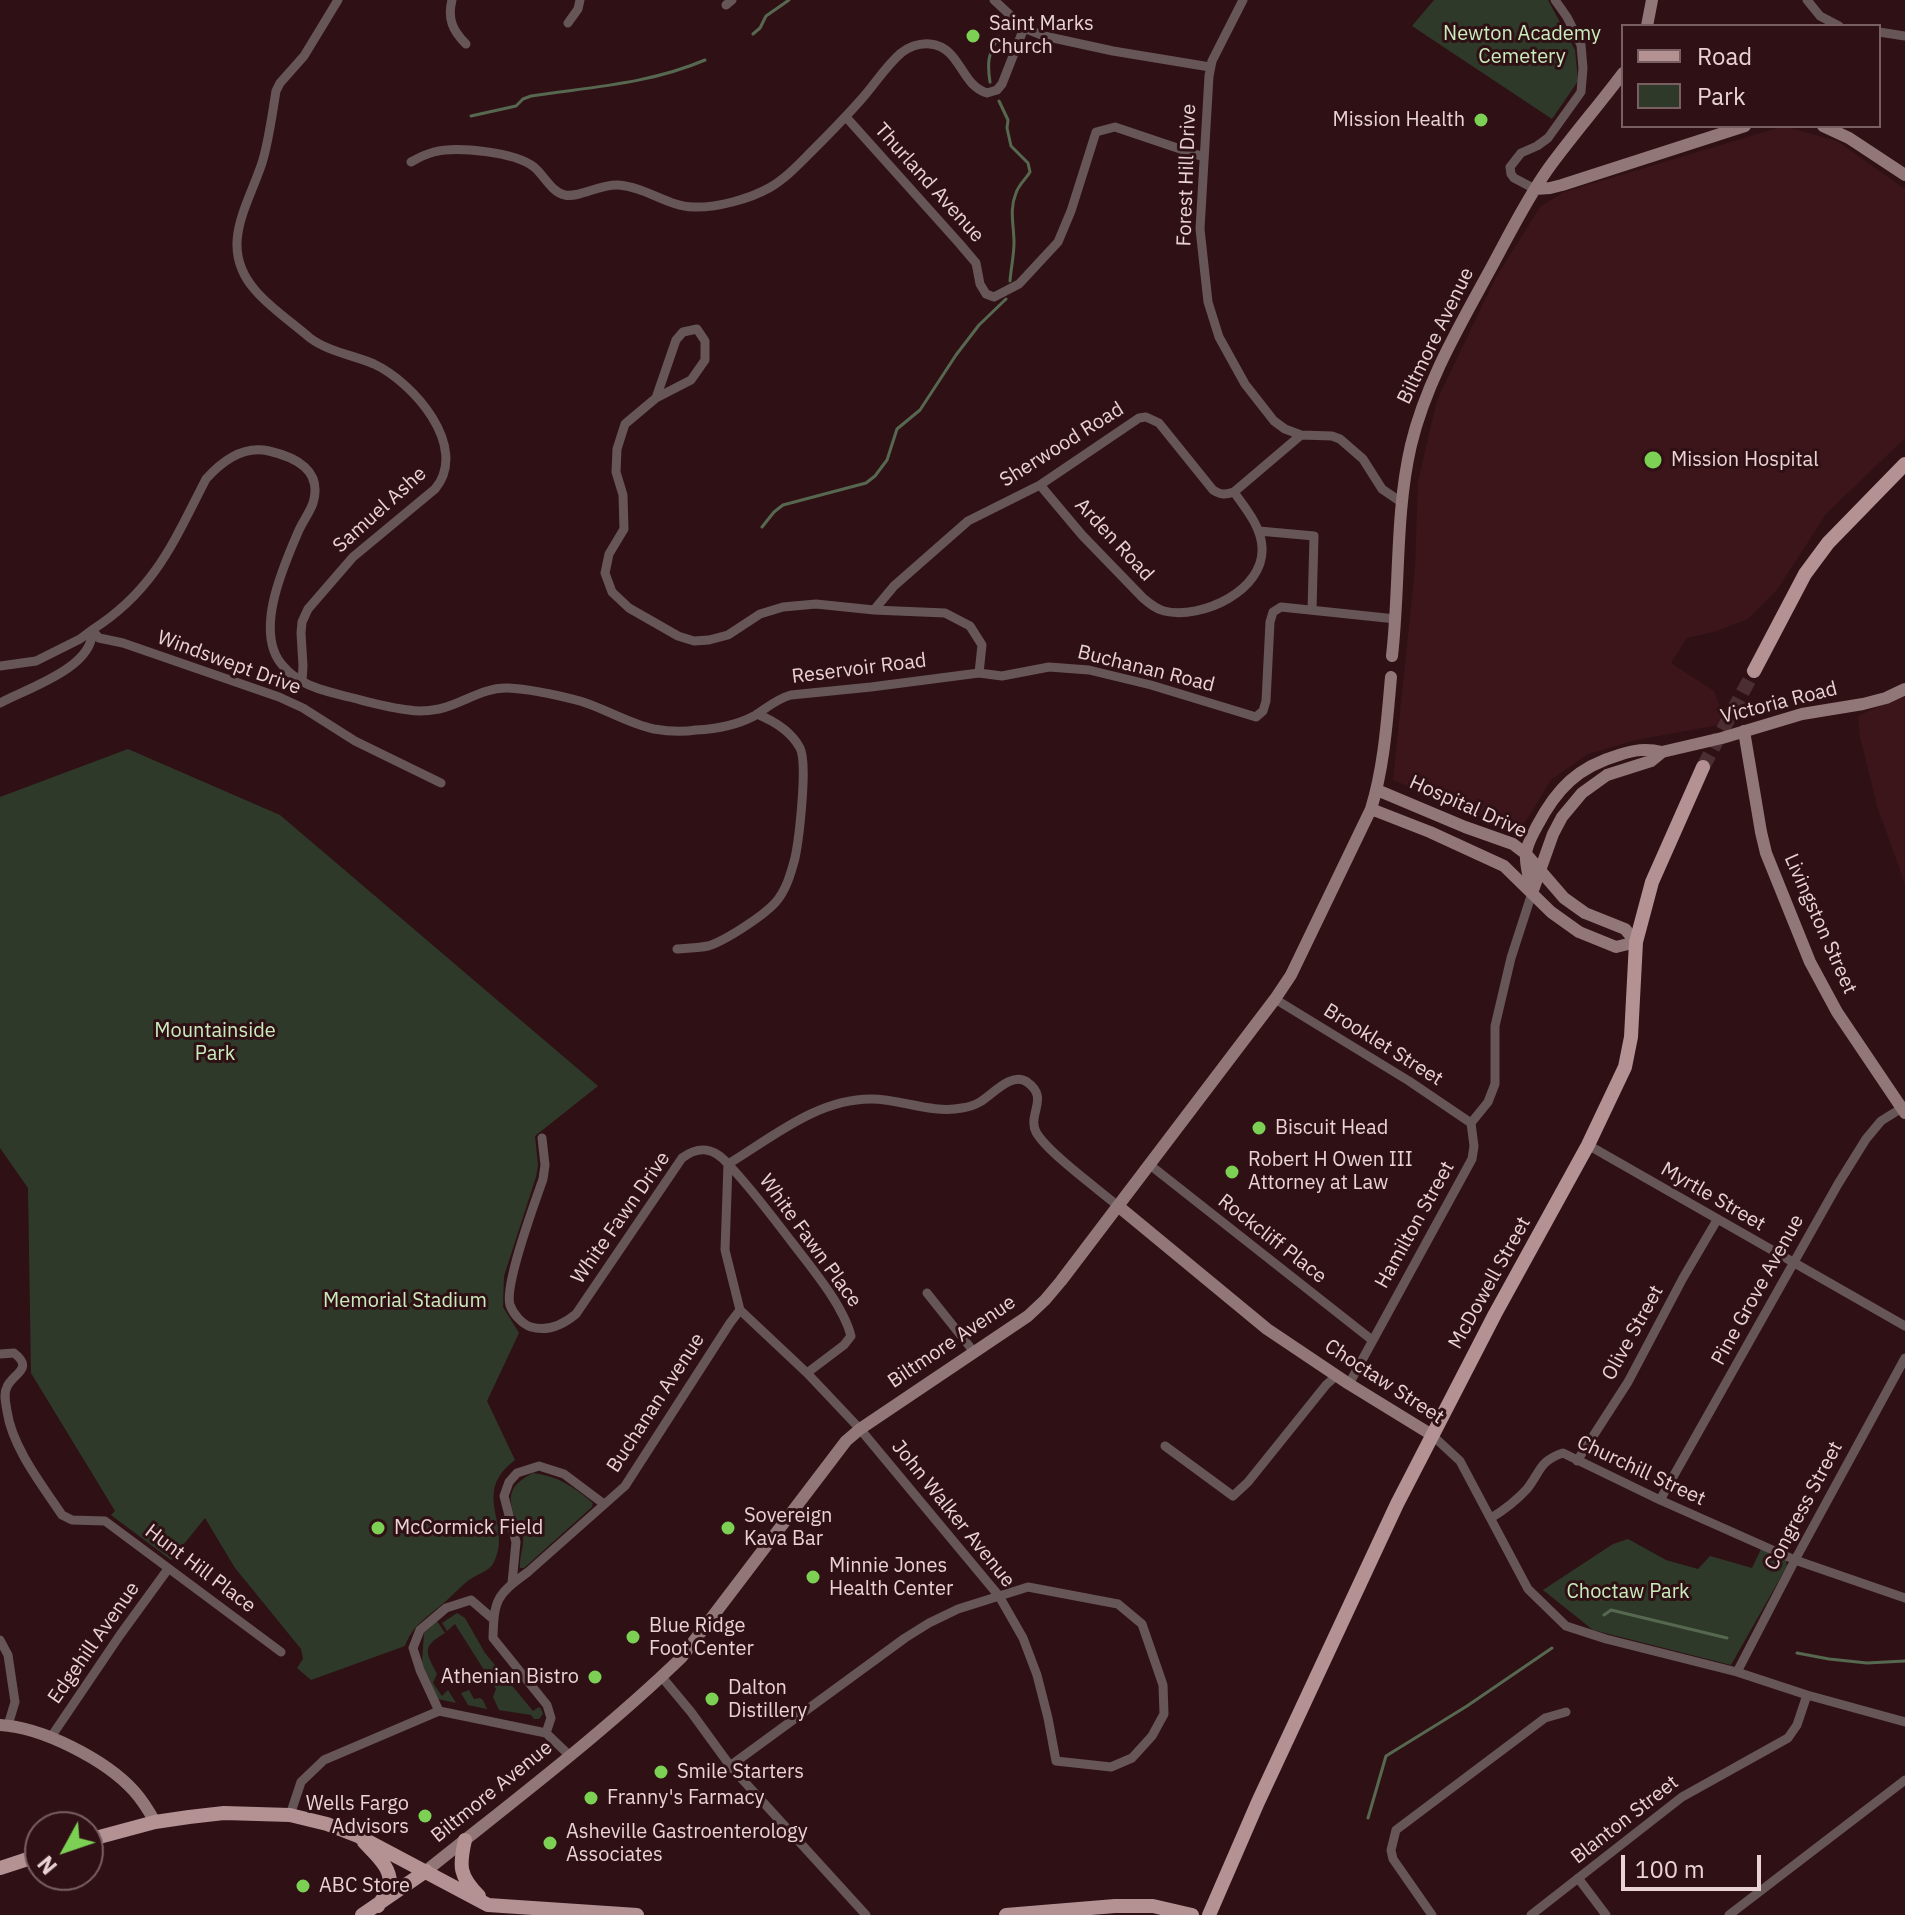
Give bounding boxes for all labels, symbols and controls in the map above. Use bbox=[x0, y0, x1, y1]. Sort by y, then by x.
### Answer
place label: Saint Marks Church bbox=[989, 12, 1094, 59]
park label: Newton Academy Cemetery bbox=[1443, 22, 1601, 69]
legend bbox=[1621, 24, 1881, 128]
marker: Saint Marks Church bbox=[964, 27, 982, 45]
text: Road bbox=[1697, 40, 1752, 72]
text: Park bbox=[1697, 80, 1746, 112]
street label: Forest Hill Drive bbox=[1173, 103, 1201, 247]
place label: Mission Health bbox=[1333, 108, 1465, 132]
marker: Mission Health bbox=[1472, 111, 1490, 129]
street label: Thurland Avenue bbox=[869, 118, 989, 248]
street label: Biltmore Avenue bbox=[1393, 264, 1479, 408]
street label: Sherwood Road bbox=[996, 397, 1128, 493]
place label: Mission Hospital bbox=[1671, 448, 1819, 472]
marker: Mission Hospital bbox=[1642, 449, 1664, 471]
street label: Samuel Ashe bbox=[328, 462, 432, 558]
street label: Arden Road bbox=[1070, 494, 1158, 586]
street label: Windswept Drive bbox=[154, 626, 304, 700]
street label: Buchanan Road bbox=[1075, 640, 1217, 698]
street label: Reservoir Road bbox=[790, 649, 928, 689]
street label: Victoria Road bbox=[1718, 677, 1840, 729]
street label: Hospital Drive bbox=[1406, 770, 1530, 844]
street label: Livingston Street bbox=[1778, 850, 1862, 998]
street label: Brooklet Street bbox=[1319, 999, 1447, 1091]
park label: Mountainside Park bbox=[154, 1019, 276, 1066]
place label: Biscuit Head bbox=[1275, 1116, 1388, 1140]
marker: Biscuit Head bbox=[1250, 1119, 1268, 1137]
street label: White Fawn Drive bbox=[567, 1147, 675, 1289]
place label: Robert H Owen III Attorney at Law bbox=[1248, 1148, 1413, 1195]
street label: Hamilton Street bbox=[1370, 1157, 1460, 1293]
street label: Myrtle Street bbox=[1656, 1157, 1770, 1237]
marker: Robert H Owen III Attorney at Law bbox=[1223, 1163, 1241, 1181]
street label: White Fawn Place bbox=[754, 1170, 866, 1312]
street label: Rockcliff Place bbox=[1213, 1189, 1331, 1289]
street label: Pine Grove Avenue bbox=[1707, 1210, 1809, 1370]
street label: McDowell Street bbox=[1444, 1213, 1536, 1353]
street label: Olive Street bbox=[1597, 1281, 1669, 1385]
park label: Memorial Stadium bbox=[323, 1289, 487, 1313]
street label: Biltmore Avenue bbox=[884, 1290, 1020, 1394]
street label: Buchanan Avenue bbox=[602, 1329, 710, 1477]
street label: Choctaw Street bbox=[1320, 1334, 1448, 1430]
street label: Churchill Street bbox=[1573, 1431, 1709, 1511]
street label: John Walker Avenue bbox=[886, 1435, 1020, 1593]
street label: Congress Street bbox=[1760, 1437, 1848, 1575]
place label: Sovereign Kava Bar bbox=[744, 1504, 832, 1551]
place label: McCormick Field bbox=[394, 1516, 543, 1540]
marker: McCormick Field bbox=[369, 1519, 387, 1537]
marker: Sovereign Kava Bar bbox=[719, 1519, 737, 1537]
street label: Hunt Hill Place bbox=[140, 1520, 260, 1618]
place label: Minnie Jones Health Center bbox=[829, 1554, 953, 1601]
marker: Minnie Jones Health Center bbox=[804, 1568, 822, 1586]
street label: Edgehill Avenue bbox=[43, 1577, 145, 1709]
park label: Choctaw Park bbox=[1566, 1580, 1690, 1604]
place label: Blue Ridge Foot Center bbox=[649, 1614, 754, 1661]
marker: Blue Ridge Foot Center bbox=[624, 1628, 642, 1646]
place label: Athenian Bistro bbox=[441, 1665, 579, 1689]
marker: Athenian Bistro bbox=[586, 1668, 604, 1686]
place label: Dalton Distillery bbox=[728, 1676, 807, 1723]
marker: Dalton Distillery bbox=[703, 1690, 721, 1708]
street label: Biltmore Avenue bbox=[427, 1736, 557, 1848]
place label: Smile Starters bbox=[677, 1760, 804, 1784]
marker: Smile Starters bbox=[652, 1763, 670, 1781]
street label: Blanton Street bbox=[1567, 1771, 1683, 1869]
place label: Franny's Farmacy bbox=[607, 1786, 765, 1810]
marker: Franny's Farmacy bbox=[582, 1789, 600, 1807]
place label: Wells Fargo Advisors bbox=[306, 1792, 409, 1839]
marker: Wells Fargo Advisors bbox=[416, 1807, 434, 1825]
north arrow bbox=[24, 1811, 104, 1891]
place label: Asheville Gastroenterology Associates bbox=[566, 1820, 808, 1867]
marker: Asheville Gastroenterology Associates bbox=[541, 1834, 559, 1852]
scale bar bbox=[1625, 1839, 1765, 1889]
text: N bbox=[31, 1850, 63, 1881]
text: 100 m bbox=[1635, 1853, 1705, 1885]
place label: ABC Store bbox=[319, 1874, 410, 1898]
marker: ABC Store bbox=[294, 1877, 312, 1895]

